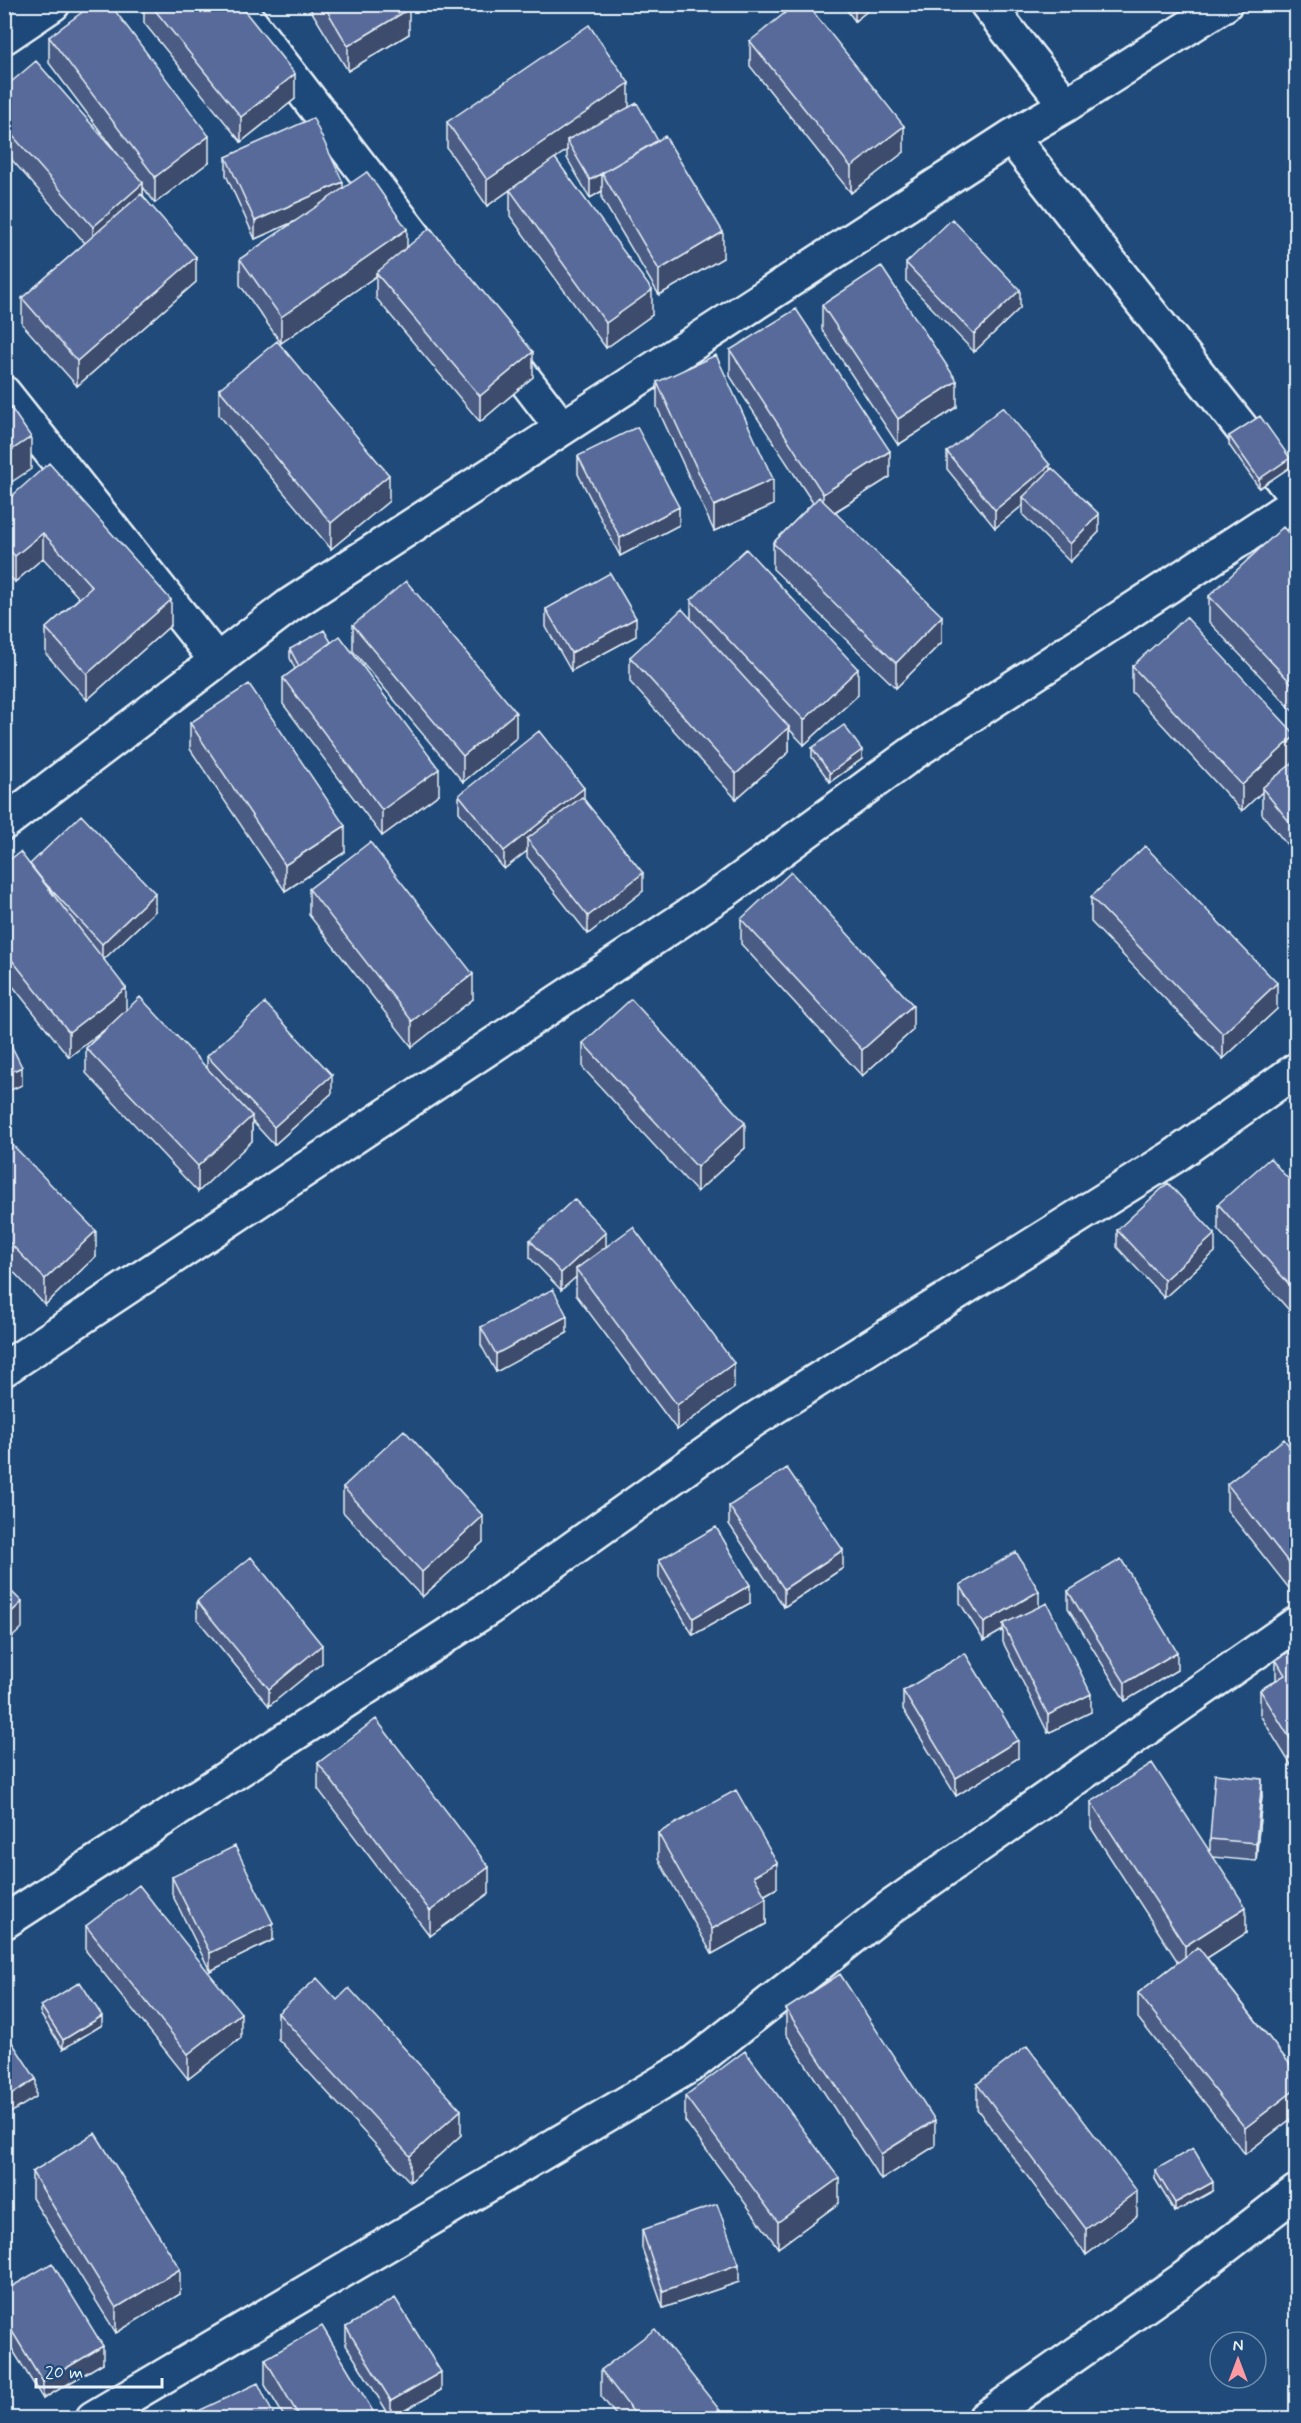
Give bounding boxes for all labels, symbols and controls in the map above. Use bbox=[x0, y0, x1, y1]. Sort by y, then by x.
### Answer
north arrow bbox=[1208, 2330, 1268, 2390]
text: N bbox=[1233, 2336, 1243, 2357]
scale bar bbox=[36, 2351, 162, 2389]
text: 20 m bbox=[45, 2361, 83, 2385]

